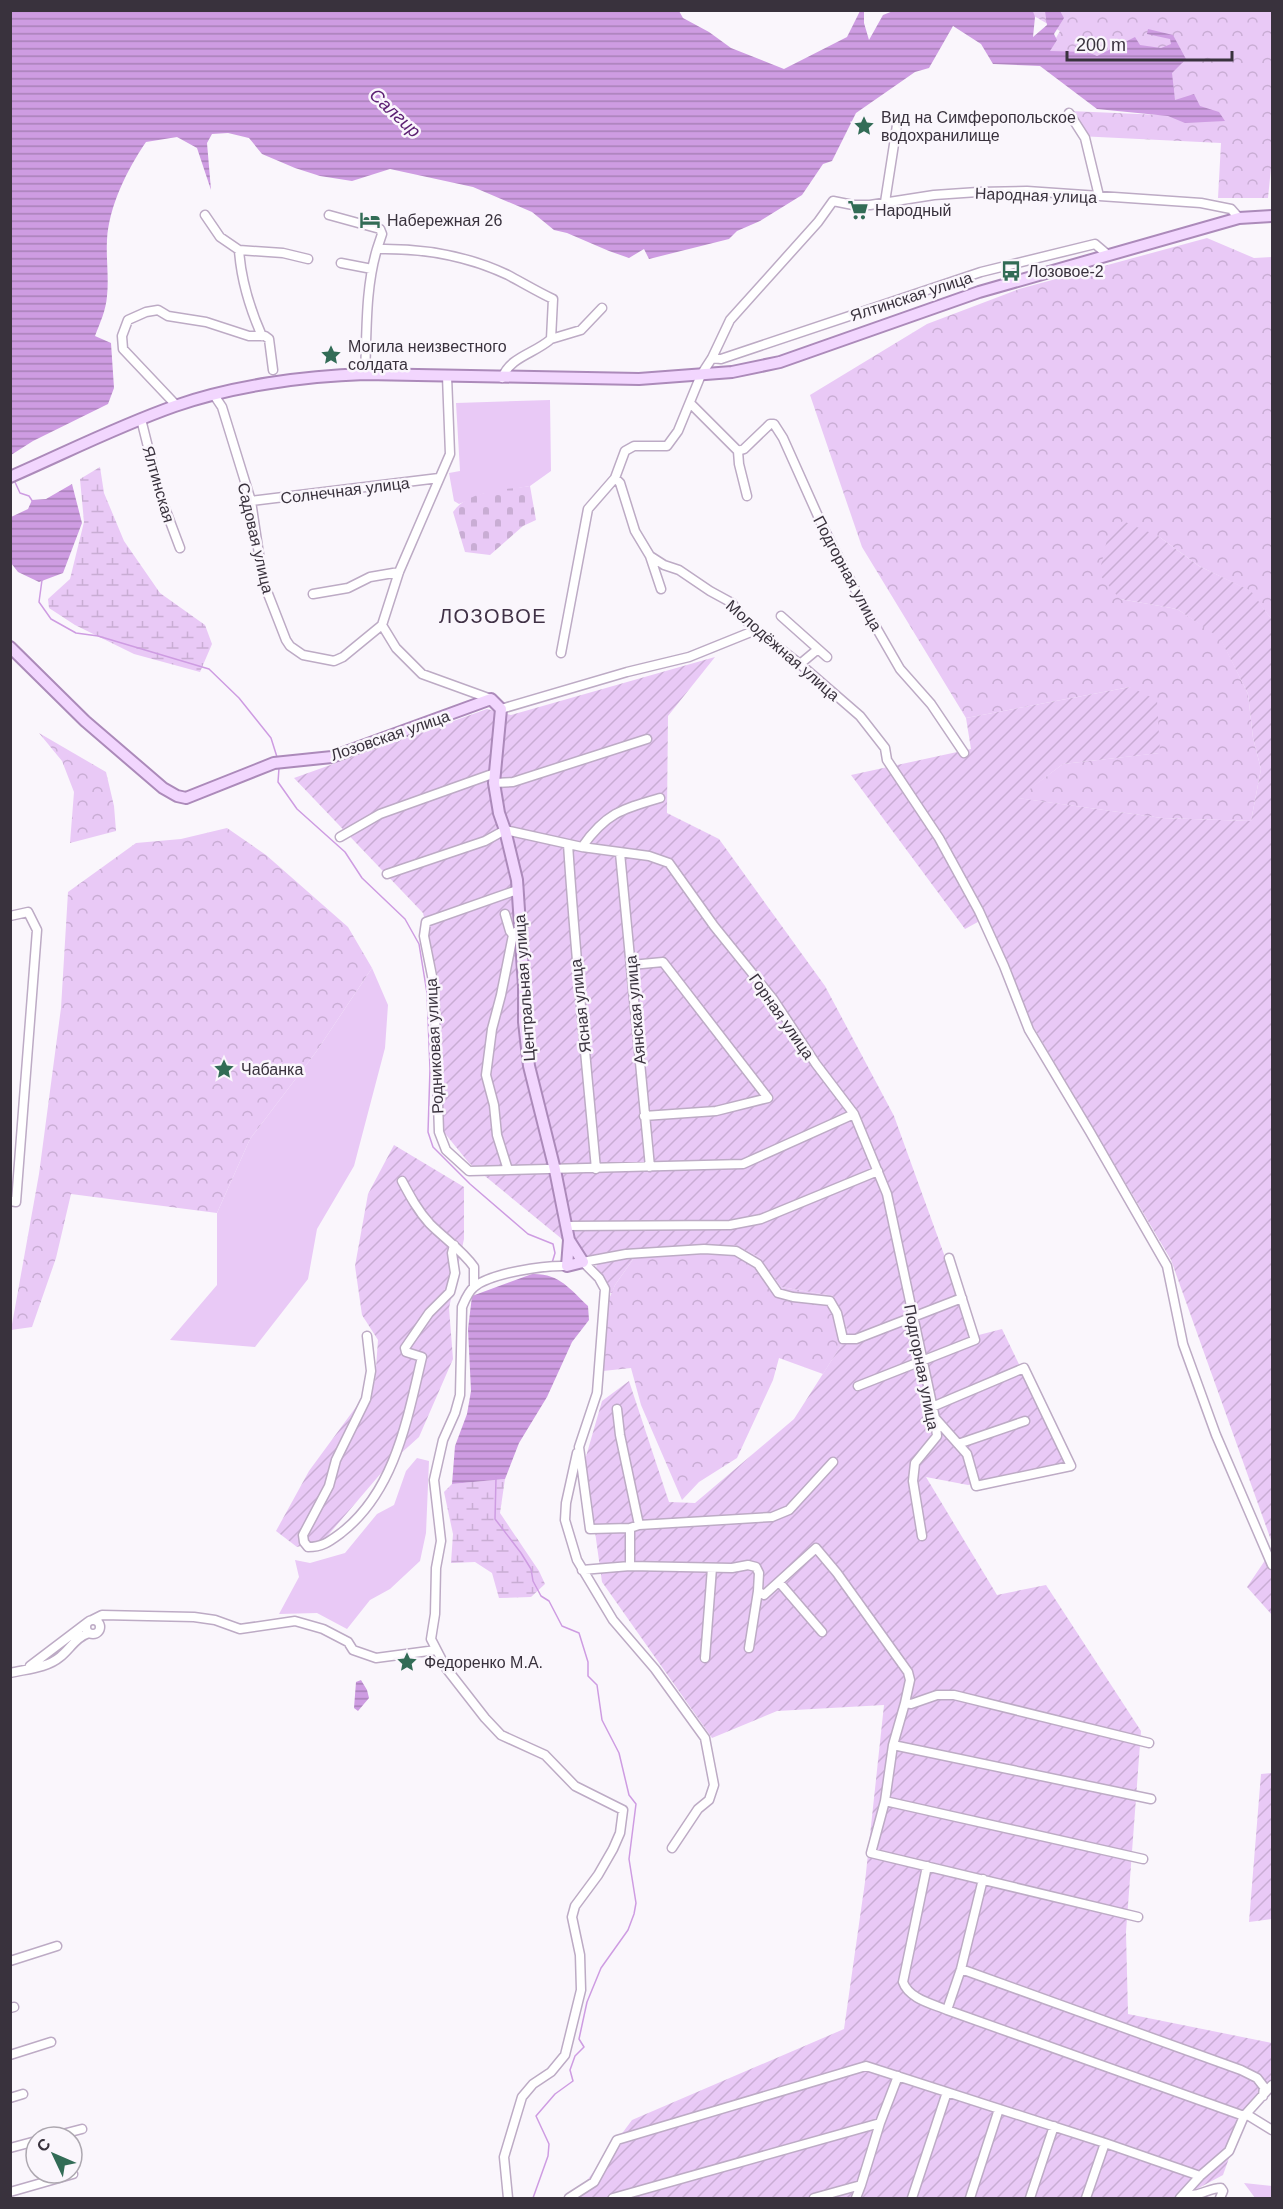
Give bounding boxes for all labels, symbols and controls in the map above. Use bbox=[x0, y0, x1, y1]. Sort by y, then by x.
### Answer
scale bar bbox=[1067, 24, 1232, 62]
text: 200 m bbox=[1076, 35, 1126, 55]
water label: Салгир bbox=[365, 85, 425, 141]
place label: Вид на Симферопольское водохранилище bbox=[881, 109, 1076, 144]
place icon: Вид на Симферопольское водохранилище bbox=[852, 114, 876, 138]
street label: Народная улица bbox=[975, 185, 1097, 206]
supermarket icon: Народный bbox=[846, 198, 870, 222]
place label: Народный bbox=[875, 202, 952, 219]
hotel icon: Набережная 26 bbox=[358, 208, 382, 232]
place label: Набережная 26 bbox=[387, 212, 502, 229]
bus stop icon: Лозовое-2 bbox=[999, 259, 1023, 283]
place label: Лозовое-2 bbox=[1028, 263, 1104, 280]
street label: Ялтинская улица bbox=[848, 269, 974, 324]
place label: Могила неизвестного солдата bbox=[348, 338, 507, 373]
place icon: Могила неизвестного солдата bbox=[319, 343, 343, 367]
street label: Ялтинская bbox=[139, 444, 178, 524]
street label: Солнечная улица bbox=[280, 474, 411, 507]
street label: Садовая улица bbox=[234, 481, 277, 595]
street label: Подгорная улица bbox=[810, 513, 885, 634]
street label: Молодёжная улица bbox=[723, 597, 843, 704]
district label: ЛОЗОВОЕ bbox=[439, 605, 547, 627]
street label: Лозовская улица bbox=[328, 707, 452, 764]
street label: Центральная улица bbox=[511, 914, 538, 1062]
street label: Аянская улица bbox=[622, 955, 649, 1065]
street label: Ясная улица bbox=[567, 958, 594, 1054]
street label: Горная улица bbox=[746, 970, 817, 1062]
street label: Родниковая улица bbox=[422, 978, 447, 1114]
place icon: Чабанка bbox=[212, 1057, 236, 1081]
place label: Чабанка bbox=[241, 1061, 303, 1078]
street label: Подгорная улица bbox=[901, 1303, 942, 1431]
place icon: Федоренко М.А. bbox=[395, 1650, 419, 1674]
place label: Федоренко М.А. bbox=[424, 1654, 543, 1671]
north arrow bbox=[24, 2125, 84, 2185]
text: С bbox=[33, 2135, 54, 2155]

